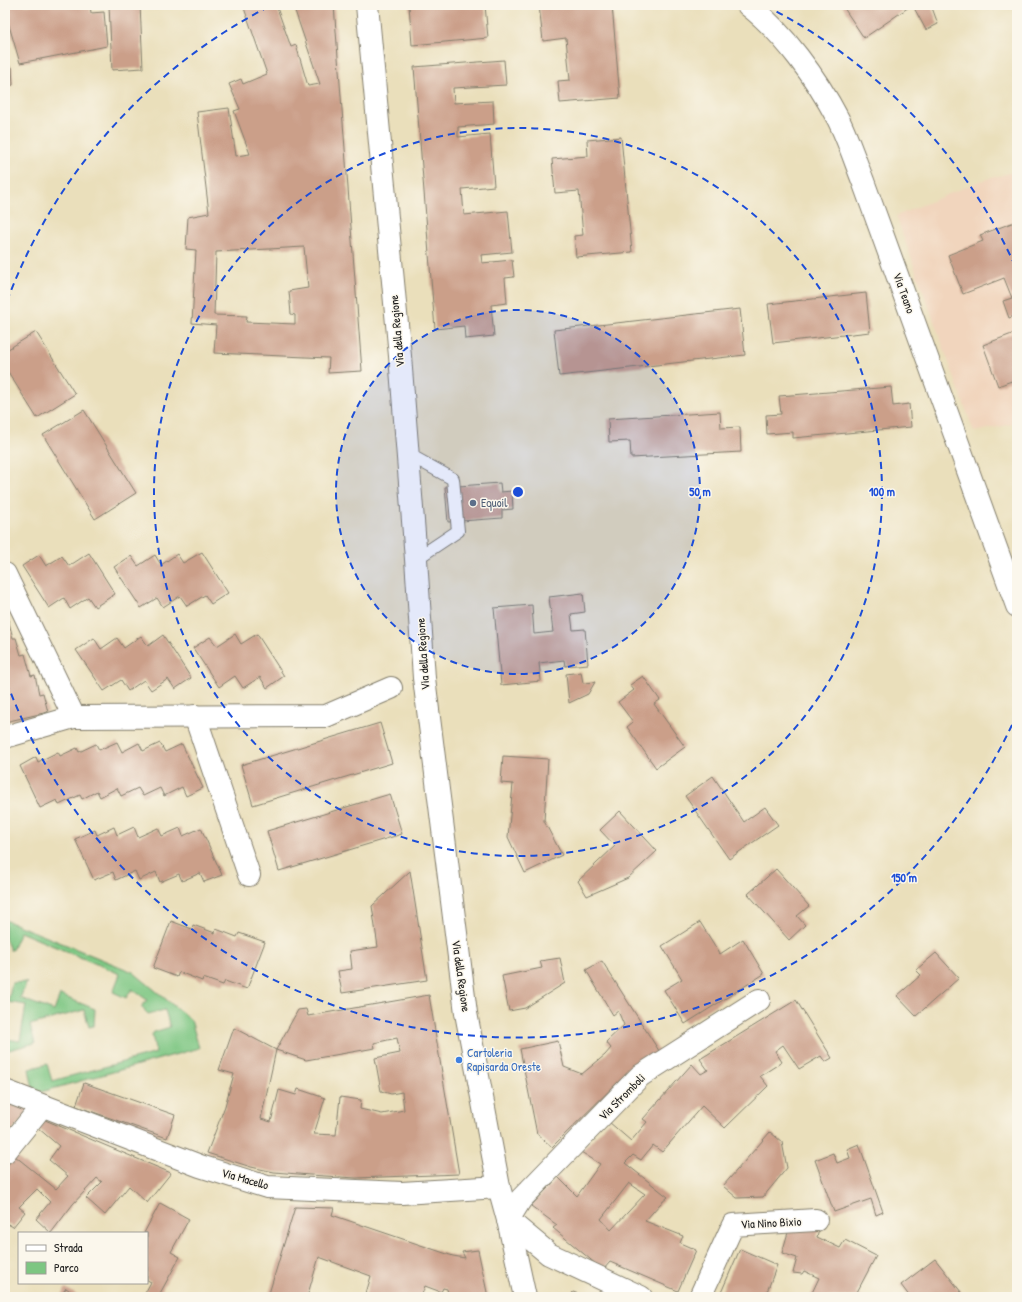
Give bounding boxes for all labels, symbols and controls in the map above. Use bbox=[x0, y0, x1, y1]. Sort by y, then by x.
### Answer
street label: Via Teano bbox=[889, 270, 920, 316]
street label: Via della Regione bbox=[385, 294, 408, 368]
text: 50 m bbox=[689, 483, 711, 500]
text: 100 m bbox=[869, 483, 895, 500]
centre of rings bbox=[511, 485, 525, 499]
place label: Equoil bbox=[481, 494, 508, 511]
marker: Equoil bbox=[468, 498, 478, 508]
street label: Via della Regione bbox=[411, 617, 434, 691]
text: 150 m bbox=[891, 869, 917, 886]
street label: Via della Regione bbox=[448, 939, 475, 1013]
place label: Cartoleria Rapisarda Oreste bbox=[467, 1044, 541, 1075]
marker: Cartoleria Rapisarda Oreste bbox=[454, 1055, 464, 1065]
street label: Via Stromboli bbox=[594, 1069, 649, 1124]
street label: Via Macello bbox=[220, 1164, 271, 1193]
street label: Via Nino Bixio bbox=[740, 1212, 802, 1233]
legend bbox=[18, 1232, 148, 1284]
text: Strada bbox=[54, 1239, 83, 1256]
text: Parco bbox=[54, 1259, 79, 1276]

